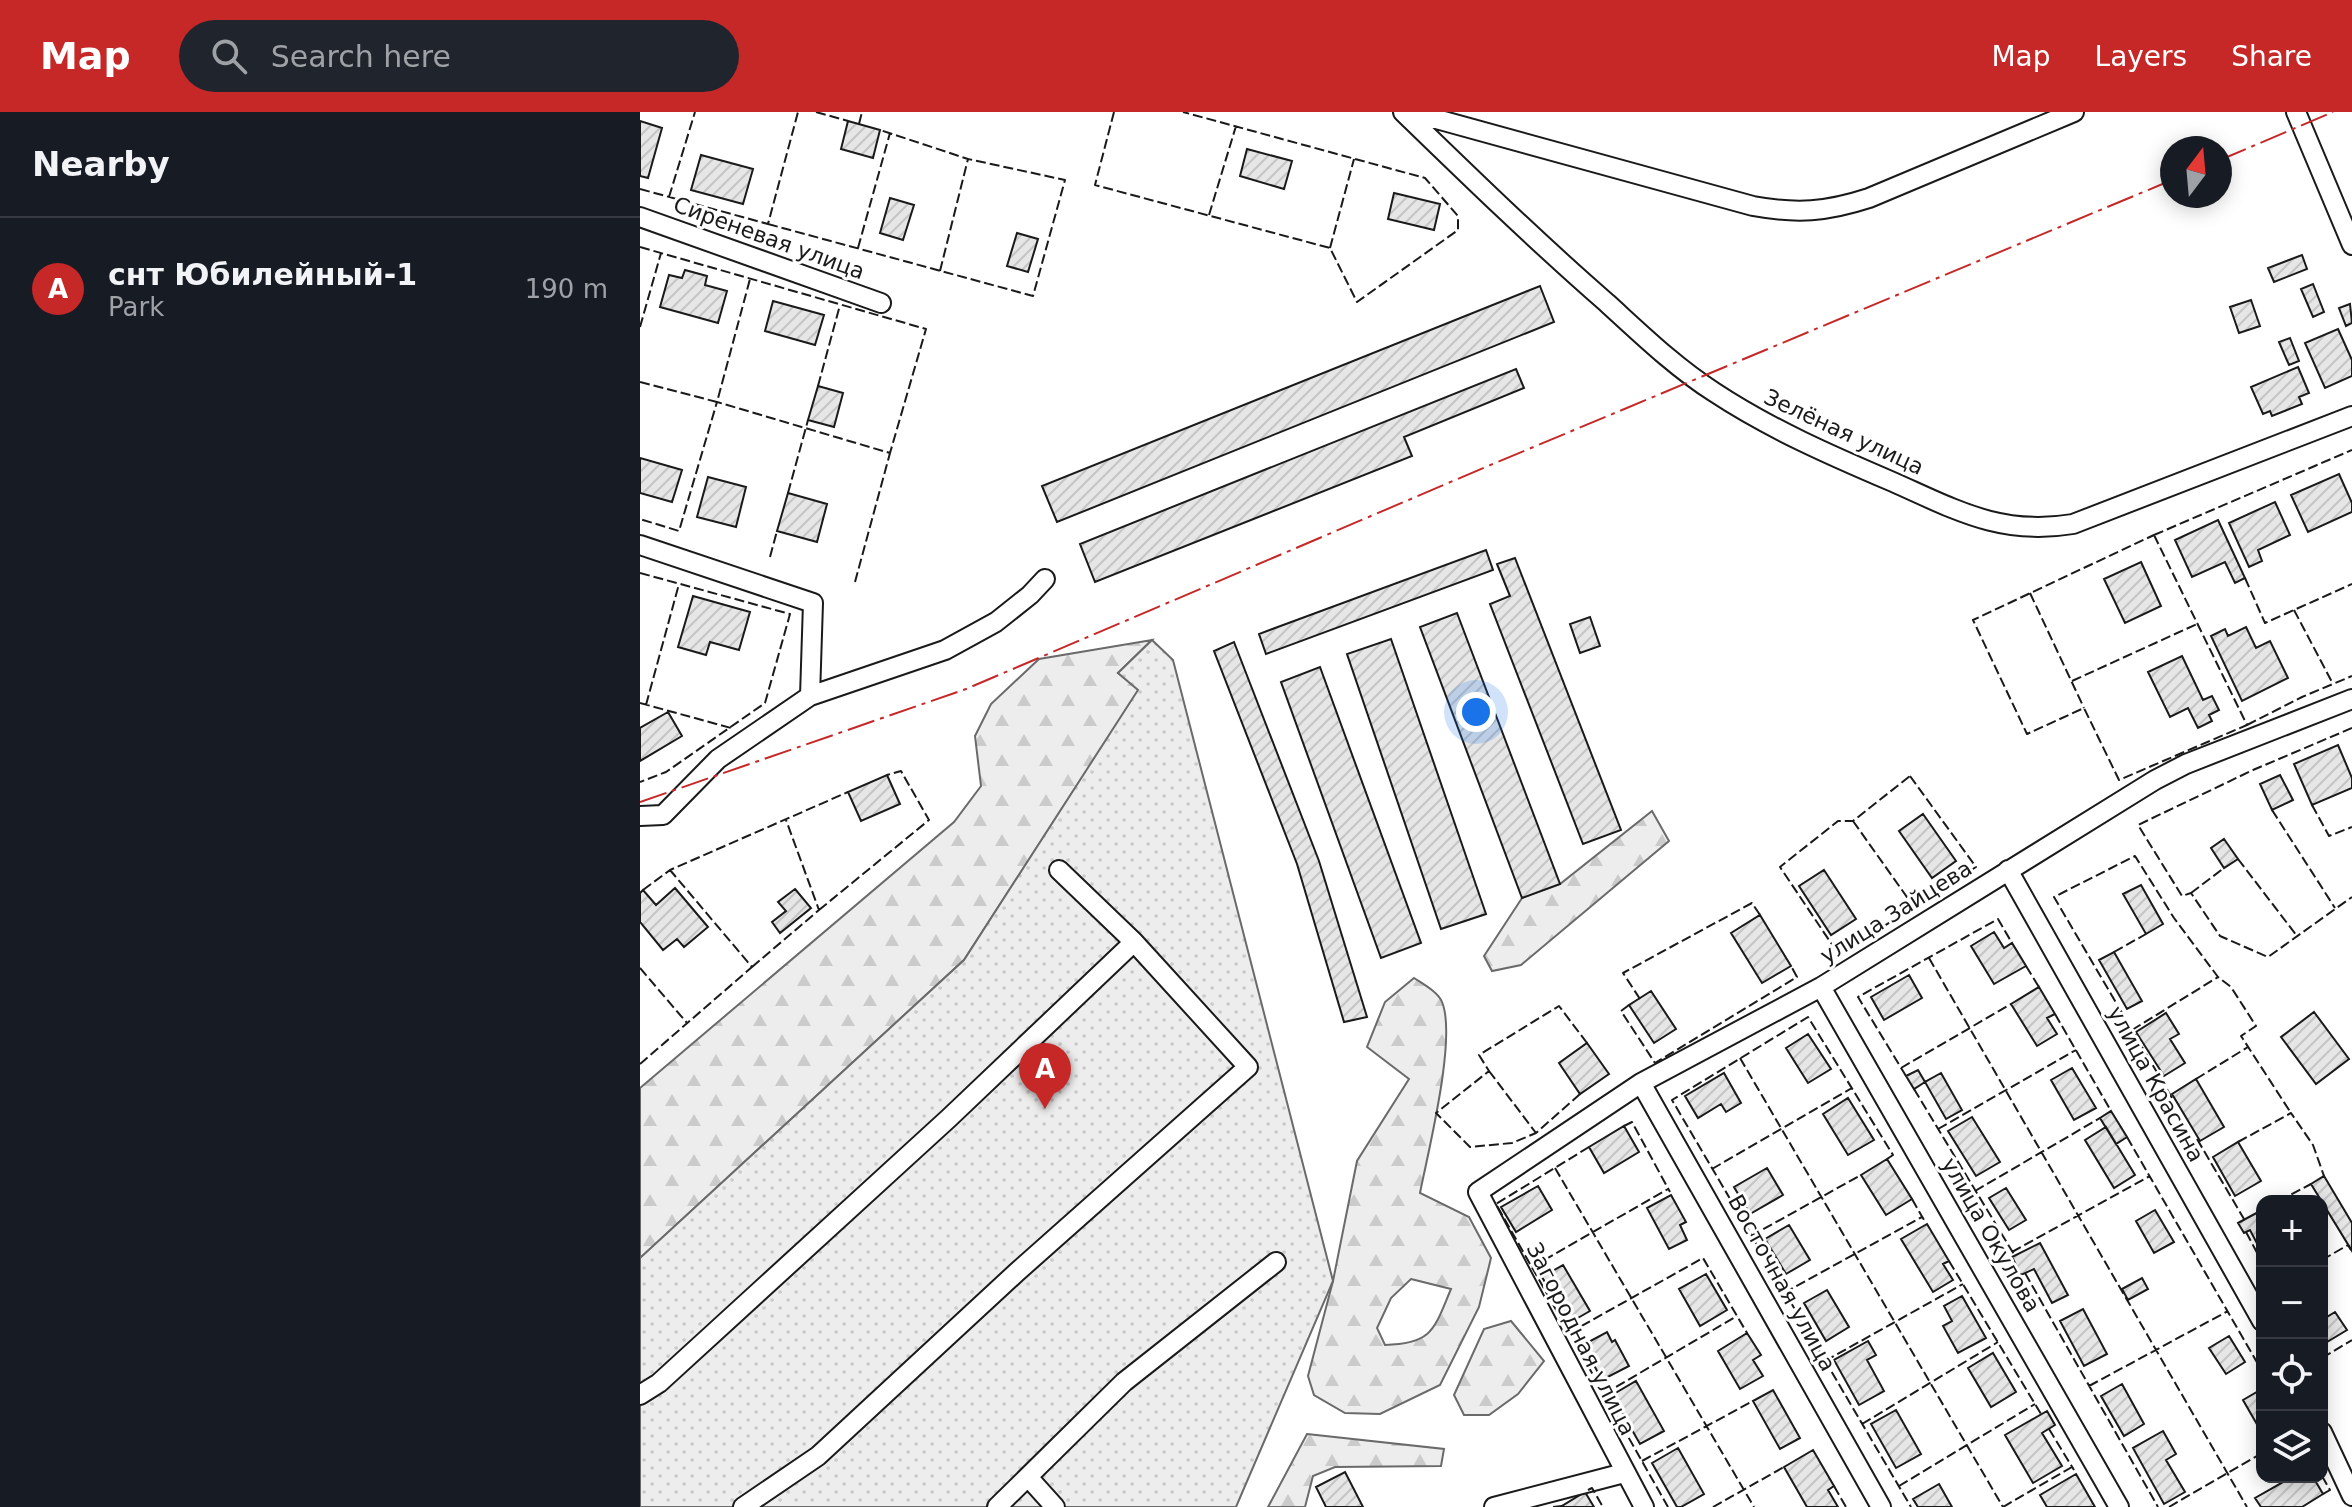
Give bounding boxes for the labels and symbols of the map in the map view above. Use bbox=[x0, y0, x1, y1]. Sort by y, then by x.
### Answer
north arrow bbox=[2160, 136, 2232, 208]
street label: Сиреневая улица bbox=[670, 192, 868, 284]
street label: Зелёная улица bbox=[1760, 384, 1928, 480]
your location bbox=[1456, 692, 1496, 732]
street label: улица Зайцева bbox=[1816, 855, 1976, 969]
street label: улица Красина bbox=[2103, 1002, 2209, 1166]
pin: A bbox=[1019, 1043, 1071, 1109]
street label: улица Окулова bbox=[1937, 1153, 2045, 1317]
street label: Восточная улица bbox=[1723, 1190, 1841, 1376]
street label: Загородная улица bbox=[1521, 1238, 1641, 1440]

